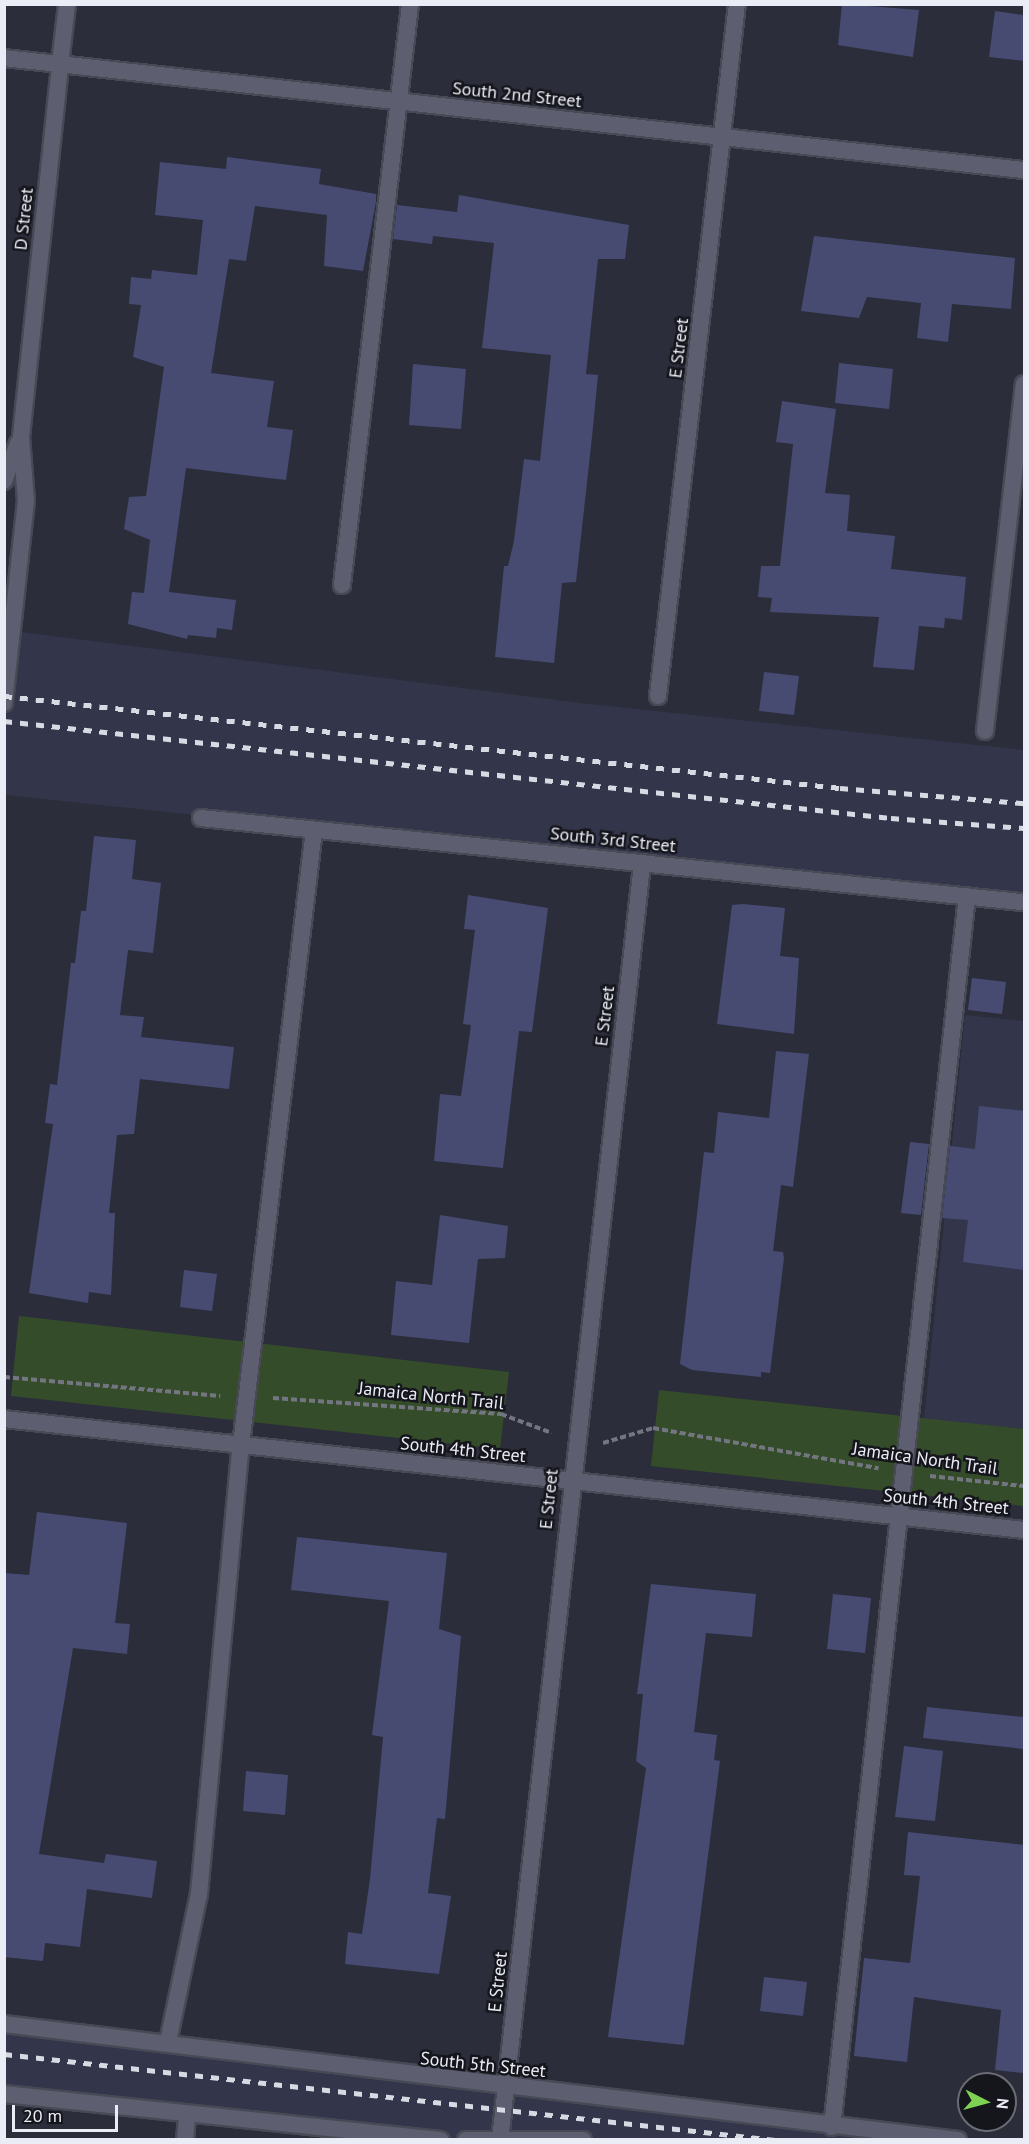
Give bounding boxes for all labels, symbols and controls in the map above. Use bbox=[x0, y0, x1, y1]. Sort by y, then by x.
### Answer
street label: South 2nd Street bbox=[451, 77, 583, 113]
street label: D Street bbox=[10, 187, 38, 251]
street label: E Street bbox=[665, 317, 693, 379]
street label: South 3rd Street bbox=[549, 823, 677, 857]
street label: E Street bbox=[591, 985, 619, 1047]
street label: Jamaica North Trail bbox=[357, 1378, 505, 1414]
street label: South 4th Street bbox=[399, 1433, 527, 1467]
street label: Jamaica North Trail bbox=[851, 1438, 999, 1480]
street label: E Street bbox=[535, 1468, 563, 1530]
street label: South 4th Street bbox=[882, 1485, 1010, 1519]
street label: E Street bbox=[484, 1951, 512, 2013]
street label: South 5th Street bbox=[419, 2048, 547, 2082]
north arrow bbox=[957, 2072, 1017, 2132]
scale bar bbox=[15, 2093, 122, 2131]
text: N bbox=[992, 2097, 1013, 2110]
text: 20 m bbox=[23, 2104, 62, 2127]

